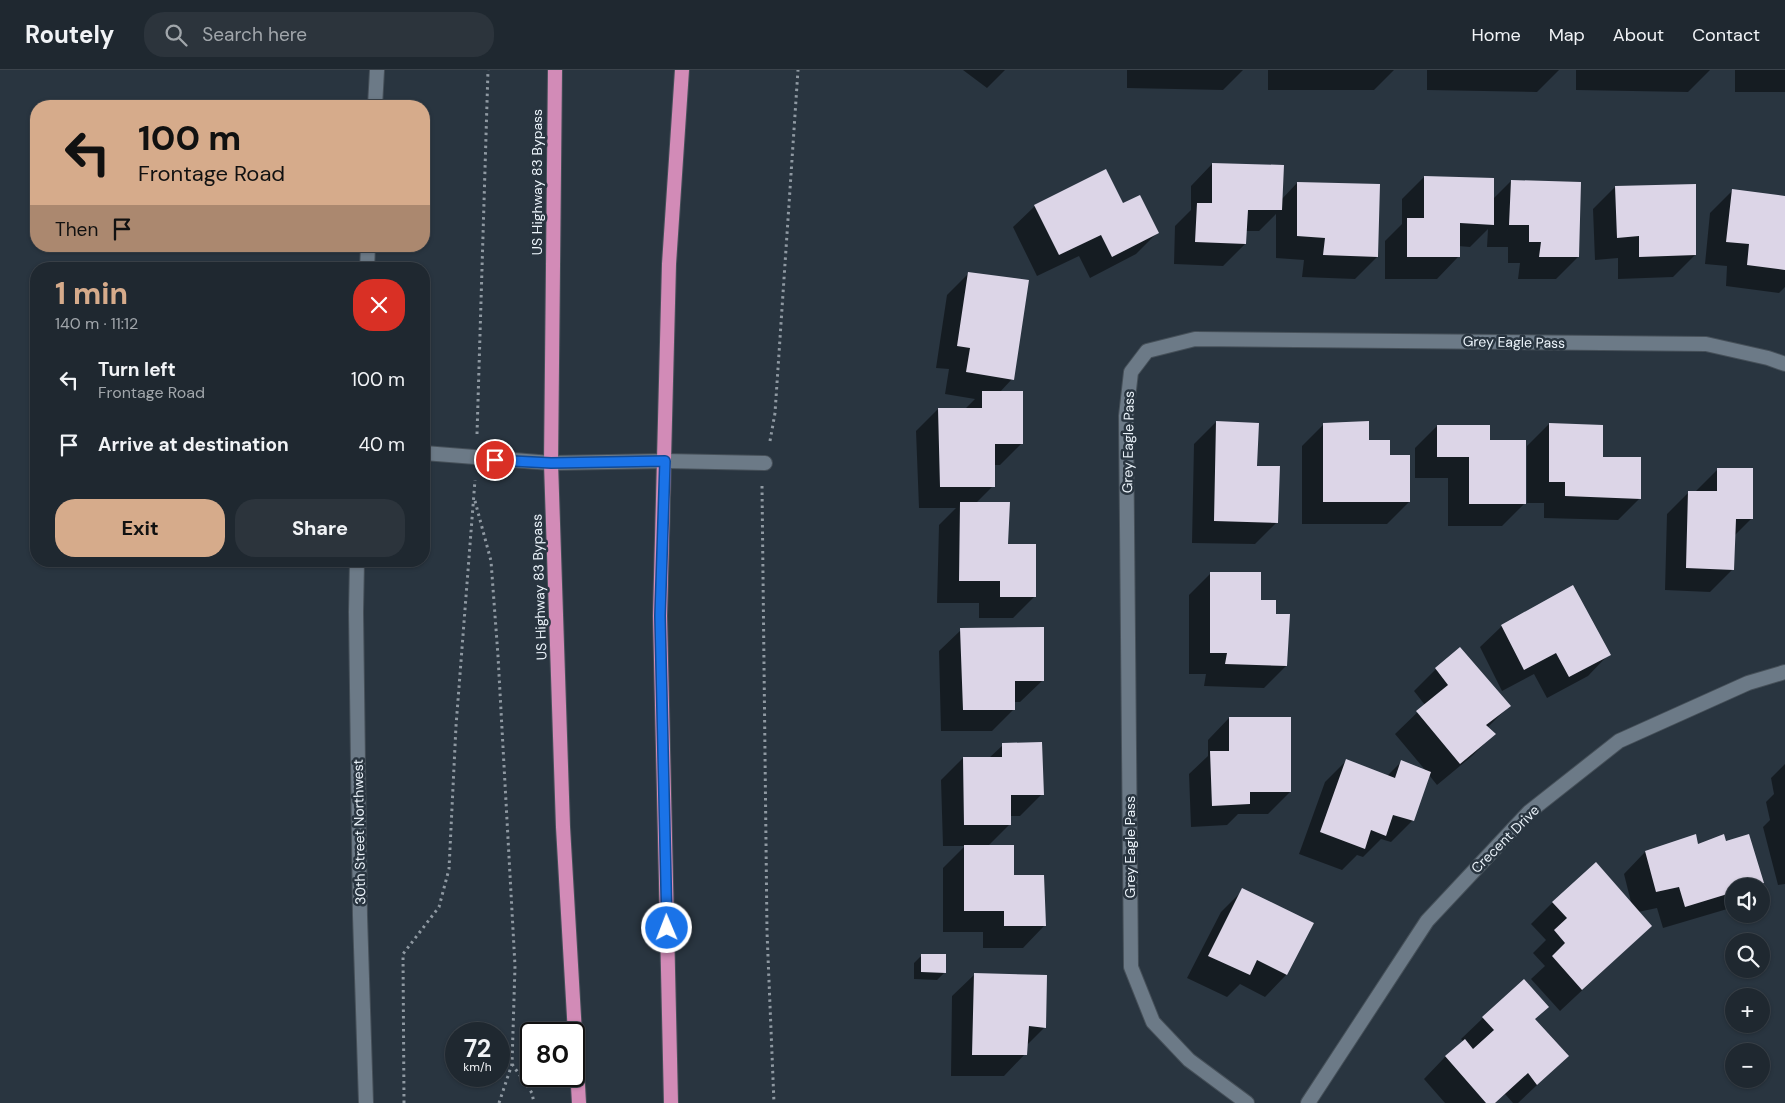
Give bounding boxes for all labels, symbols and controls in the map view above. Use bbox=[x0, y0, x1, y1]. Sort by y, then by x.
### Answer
search box bbox=[144, 12, 494, 57]
text: Routely bbox=[25, 19, 114, 50]
icon: search bbox=[162, 21, 190, 49]
text: Search here bbox=[202, 22, 307, 47]
text: Home bbox=[1471, 23, 1521, 47]
text: Map bbox=[1549, 23, 1585, 47]
text: About bbox=[1613, 23, 1664, 47]
text: Contact bbox=[1692, 23, 1760, 47]
street label: US Highway 83 Bypass bbox=[528, 109, 546, 255]
text: 100 m bbox=[138, 115, 241, 161]
icon: left bbox=[55, 120, 120, 185]
text: Frontage Road bbox=[138, 159, 285, 188]
icon: arrive bbox=[108, 215, 136, 243]
text: Then bbox=[55, 217, 98, 242]
text: 1 min bbox=[55, 274, 128, 313]
button: close bbox=[353, 279, 405, 331]
text: 140 m · 11:12 bbox=[55, 313, 138, 334]
street label: Grey Eagle Pass bbox=[1463, 332, 1565, 352]
text: Turn left bbox=[98, 357, 176, 382]
icon: left bbox=[55, 366, 83, 394]
text: 100 m bbox=[351, 367, 405, 392]
text: Frontage Road bbox=[98, 382, 205, 403]
street label: Grey Eagle Pass bbox=[1118, 391, 1138, 493]
icon: arrive bbox=[55, 431, 83, 459]
text: Arrive at destination bbox=[98, 432, 289, 457]
text: 40 m bbox=[358, 432, 405, 457]
pin bbox=[474, 439, 516, 481]
icon: arrive bbox=[481, 446, 509, 474]
button: Exit bbox=[55, 499, 225, 557]
button: Share bbox=[235, 499, 405, 557]
street label: US Highway 83 Bypass bbox=[527, 514, 551, 660]
street label: 30th Street Northwest bbox=[349, 759, 369, 905]
street label: Grey Eagle Pass bbox=[1121, 796, 1139, 898]
street label: Crecent Drive bbox=[1467, 801, 1543, 877]
map controls bbox=[1725, 878, 1770, 1088]
button: sound bbox=[1725, 878, 1770, 923]
position arrow bbox=[640, 901, 692, 953]
button: search bbox=[1725, 933, 1770, 978]
button: + bbox=[1725, 988, 1770, 1033]
speed limit sign: 80 bbox=[520, 1022, 585, 1087]
text: 72 bbox=[464, 1032, 491, 1065]
button: − bbox=[1725, 1043, 1770, 1088]
text: km/h bbox=[463, 1059, 492, 1075]

